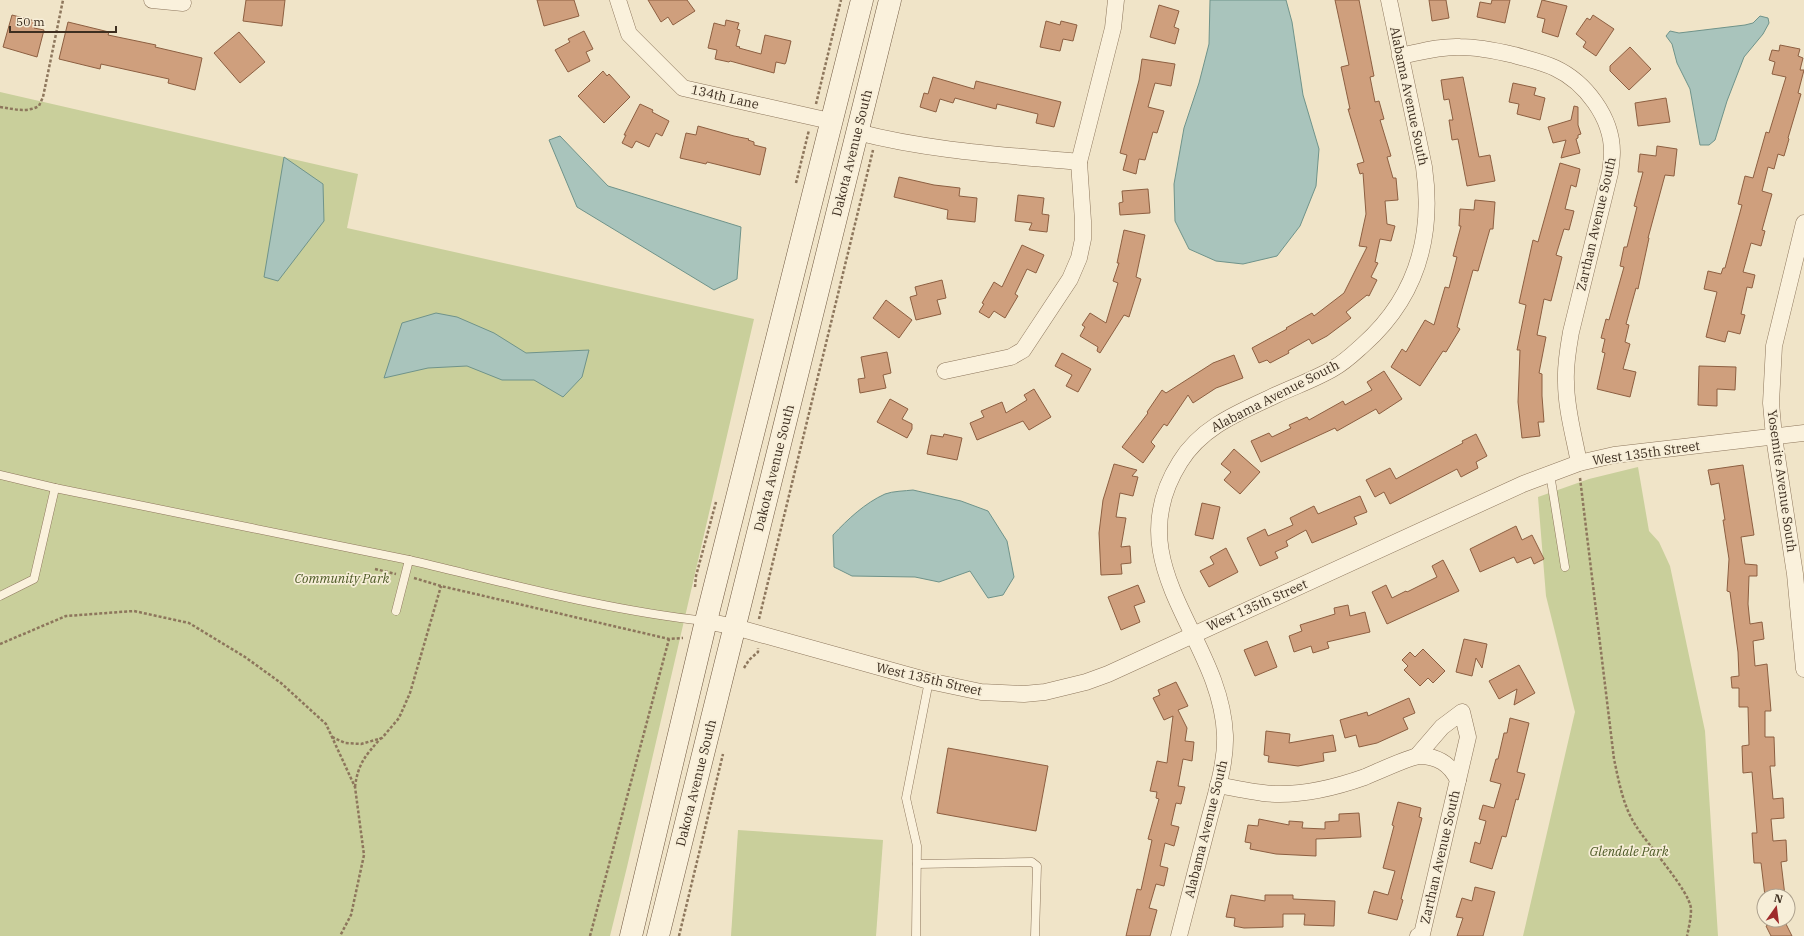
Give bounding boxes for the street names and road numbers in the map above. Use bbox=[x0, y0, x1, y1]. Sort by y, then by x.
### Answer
street label: Alabama Avenue South bbox=[1386, 25, 1432, 167]
street label: 134th Lane bbox=[689, 81, 761, 113]
street label: Dakota Avenue South bbox=[828, 88, 876, 218]
street label: Zarthan Avenue South bbox=[1572, 155, 1620, 293]
street label: Alabama Avenue South bbox=[1208, 356, 1342, 436]
street label: Dakota Avenue South bbox=[750, 403, 798, 533]
street label: Yosemite Avenue South bbox=[1764, 409, 1800, 553]
street label: West 135th Street bbox=[1591, 437, 1701, 469]
street label: West 135th Street bbox=[1204, 575, 1310, 635]
street label: West 135th Street bbox=[874, 659, 984, 700]
street label: Dakota Avenue South bbox=[672, 718, 720, 848]
street label: Alabama Avenue South bbox=[1181, 758, 1231, 900]
street label: Zarthan Avenue South bbox=[1416, 788, 1464, 926]

